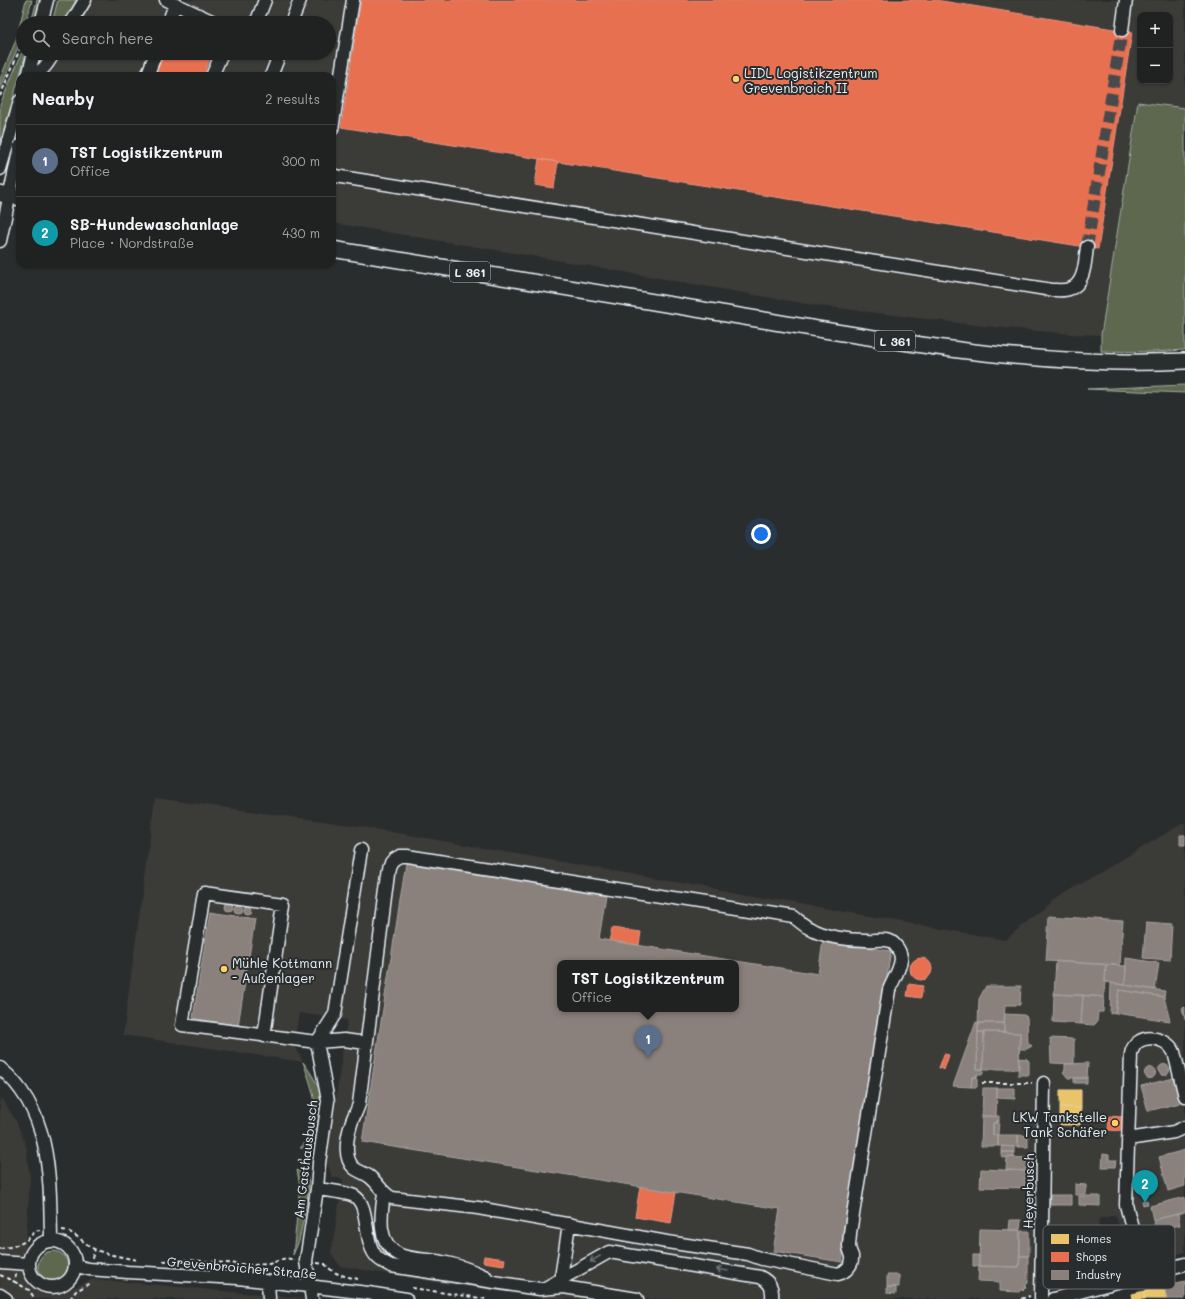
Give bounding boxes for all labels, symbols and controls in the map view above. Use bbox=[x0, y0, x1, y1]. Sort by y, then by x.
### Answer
map controls bbox=[1137, 12, 1173, 84]
button: + bbox=[1137, 12, 1173, 48]
search box bbox=[16, 16, 336, 60]
icon: search bbox=[30, 27, 52, 49]
text: Search here bbox=[62, 28, 153, 48]
button: − bbox=[1137, 48, 1173, 84]
place label: LIDL Logistikzentrum Grevenbroich II bbox=[744, 64, 878, 96]
marker: LIDL Logistikzentrum Grevenbroich II bbox=[731, 74, 741, 84]
text: Nearby bbox=[32, 87, 94, 109]
text: 2 results bbox=[265, 90, 320, 107]
text: TST Logistikzentrum bbox=[70, 142, 223, 162]
text: 1 bbox=[42, 152, 48, 169]
text: 300 m bbox=[282, 152, 320, 169]
text: Office bbox=[70, 162, 110, 179]
text: SB-Hundewaschanlage bbox=[70, 214, 239, 234]
text: 2 bbox=[41, 224, 49, 241]
text: 430 m bbox=[282, 224, 320, 241]
text: Place · Nordstraße bbox=[70, 234, 194, 251]
road number: L 361 bbox=[450, 262, 490, 282]
road number: L 361 bbox=[875, 331, 915, 351]
your location bbox=[751, 524, 771, 544]
place label: Mühle Kottmann - Außenlager bbox=[232, 954, 332, 986]
popup bbox=[557, 960, 739, 1012]
marker: Mühle Kottmann - Außenlager bbox=[219, 964, 229, 974]
text: TST Logistikzentrum bbox=[572, 968, 724, 988]
text: Office bbox=[572, 988, 612, 1005]
pin: 1 bbox=[635, 1025, 661, 1058]
street label: Am Gasthausbusch bbox=[289, 1099, 321, 1219]
place label: LKW Tankstelle Tank Schäfer bbox=[1013, 1108, 1107, 1140]
marker: LKW Tankstelle Tank Schäfer bbox=[1110, 1118, 1120, 1128]
street label: Heyerbusch bbox=[1019, 1153, 1037, 1229]
pin: 2 bbox=[1132, 1170, 1158, 1203]
legend bbox=[1043, 1225, 1175, 1289]
text: Homes bbox=[1076, 1231, 1111, 1246]
text: Shops bbox=[1076, 1249, 1107, 1264]
street label: Grevenbroicher Straße bbox=[166, 1252, 318, 1282]
one-way arrow bbox=[589, 1256, 601, 1264]
one-way arrow bbox=[716, 1266, 729, 1274]
text: Industry bbox=[1076, 1267, 1122, 1282]

